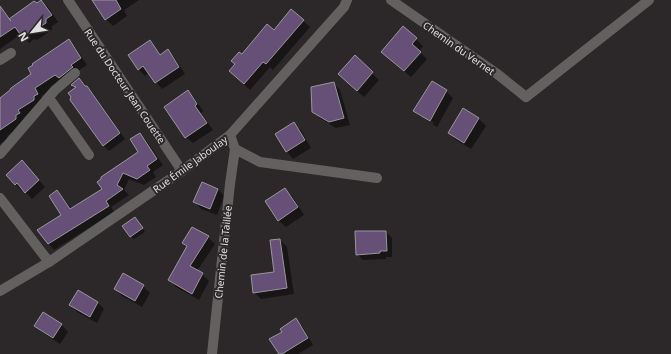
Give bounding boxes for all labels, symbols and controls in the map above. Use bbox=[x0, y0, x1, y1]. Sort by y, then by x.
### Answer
north arrow bbox=[12, 12, 52, 52]
street label: Chemin du Vernet bbox=[420, 18, 498, 78]
street label: Rue du Docteur Jean Couette bbox=[81, 26, 169, 146]
text: N bbox=[14, 30, 32, 45]
street label: Rue Émile Jaboulay bbox=[150, 132, 231, 196]
street label: Chemin de la Taillée bbox=[211, 204, 235, 299]

